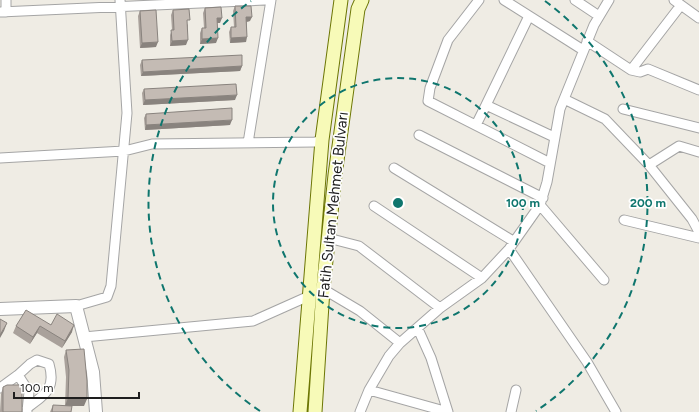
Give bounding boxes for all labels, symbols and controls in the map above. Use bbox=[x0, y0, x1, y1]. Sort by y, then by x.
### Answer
street label: Fatih Sultan Mehmet Bulvarı bbox=[314, 111, 352, 299]
centre of rings bbox=[391, 196, 405, 210]
text: 100 m bbox=[506, 196, 540, 210]
text: 200 m bbox=[630, 196, 666, 210]
scale bar bbox=[14, 374, 139, 400]
text: 100 m bbox=[20, 381, 54, 395]

